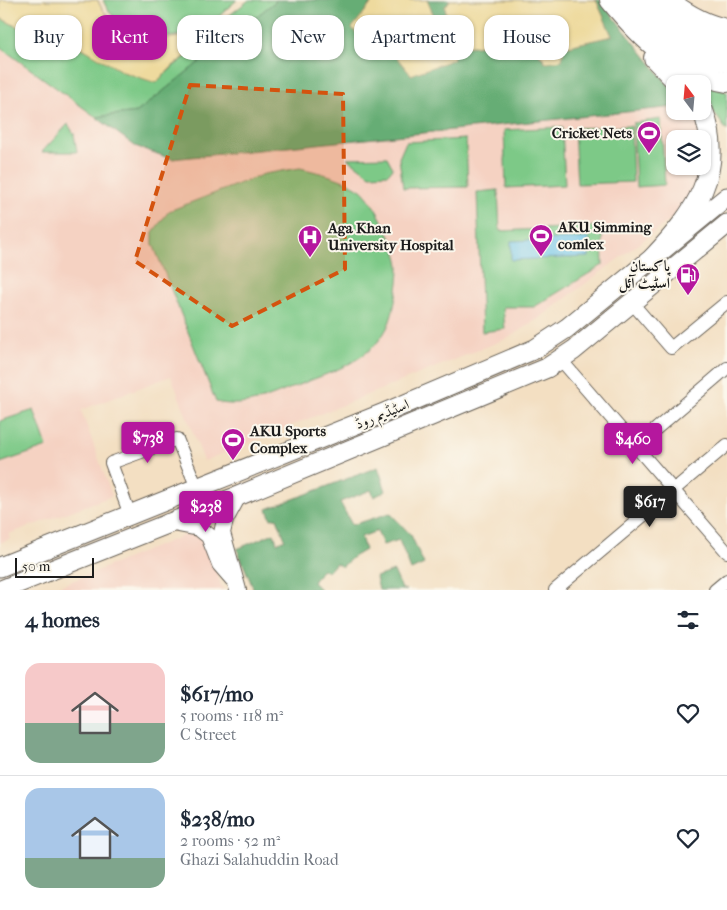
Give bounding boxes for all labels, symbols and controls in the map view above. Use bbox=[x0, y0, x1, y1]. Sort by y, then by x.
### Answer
chip: Buy bbox=[15, 15, 82, 60]
chip: Rent bbox=[92, 15, 167, 60]
chip: Filters bbox=[177, 15, 262, 60]
chip: New bbox=[272, 15, 344, 60]
chip: Apartment bbox=[354, 15, 474, 60]
chip: House bbox=[484, 15, 569, 60]
north arrow bbox=[666, 75, 711, 120]
map controls bbox=[666, 75, 711, 175]
sports icon: Cricket Nets bbox=[636, 120, 662, 154]
place label: Cricket Nets bbox=[552, 124, 632, 142]
button: layers bbox=[666, 130, 711, 175]
place label: AKU Simming comlex bbox=[557, 218, 652, 253]
place label: Aga Khan University Hospital bbox=[327, 219, 455, 254]
sports icon: AKU Simming comlex bbox=[528, 223, 554, 257]
hospital icon: Aga Khan University Hospital bbox=[297, 224, 323, 258]
place label: پاکستان اسٹیٹ آئل bbox=[619, 257, 671, 294]
fuel station icon: پاکستان اسٹیٹ آئل bbox=[675, 262, 701, 296]
street label: اسٹیڈیم روڈ bbox=[352, 395, 413, 437]
pin: $738 bbox=[118, 422, 178, 464]
place label: AKU Sports Complex bbox=[249, 422, 326, 457]
pin: $460 bbox=[603, 422, 663, 465]
sports icon: AKU Sports Complex bbox=[220, 427, 246, 461]
text: $738 bbox=[132, 428, 164, 447]
text: $460 bbox=[615, 429, 651, 448]
pin: $617 bbox=[620, 486, 680, 528]
pin: $238 bbox=[176, 490, 236, 533]
text: $617 bbox=[635, 492, 665, 511]
text: $238 bbox=[190, 497, 222, 516]
scale bar bbox=[15, 555, 94, 578]
text: 50 m bbox=[22, 558, 50, 575]
icon: filters bbox=[674, 606, 702, 634]
text: 4 homes bbox=[25, 608, 100, 632]
text: $617/mo bbox=[180, 682, 253, 706]
icon: home bbox=[65, 683, 125, 743]
icon: heart bbox=[674, 699, 702, 727]
text: 5 rooms · 118 m² bbox=[180, 706, 283, 725]
text: C Street bbox=[180, 725, 236, 744]
text: $238/mo bbox=[180, 807, 255, 831]
icon: home bbox=[65, 808, 125, 868]
icon: heart bbox=[674, 824, 702, 852]
text: 2 rooms · 52 m² bbox=[180, 831, 280, 850]
text: Ghazi Salahuddin Road bbox=[180, 850, 339, 869]

